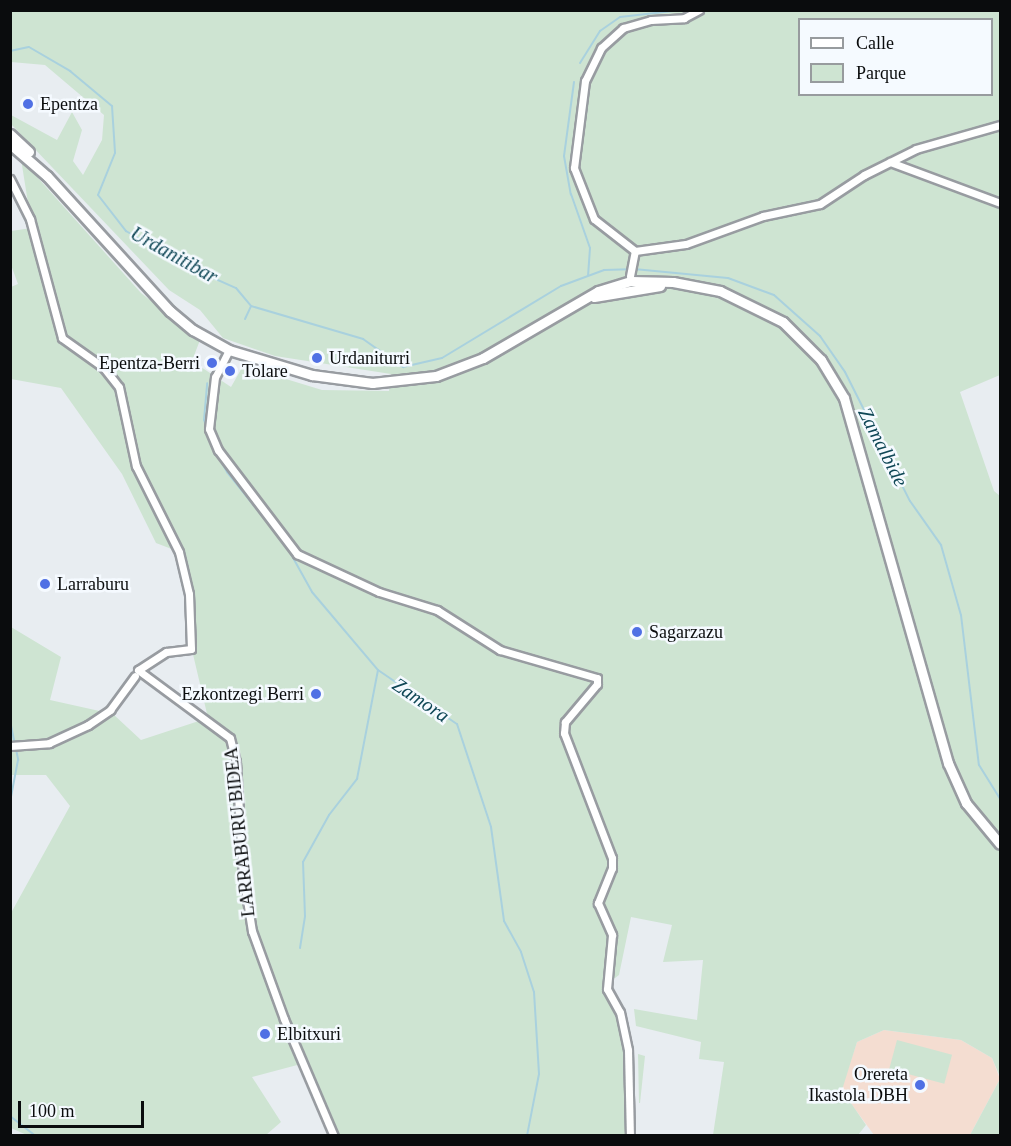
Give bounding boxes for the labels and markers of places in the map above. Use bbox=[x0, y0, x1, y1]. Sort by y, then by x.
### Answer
place label: Epentza bbox=[40, 93, 98, 115]
marker: Epentza bbox=[21, 97, 35, 111]
place label: Urdaniturri bbox=[329, 347, 410, 369]
marker: Urdaniturri bbox=[310, 351, 324, 365]
place label: Epentza-Berri bbox=[99, 352, 200, 374]
marker: Epentza-Berri bbox=[205, 356, 219, 370]
place label: Tolare bbox=[242, 360, 288, 382]
marker: Tolare bbox=[223, 364, 237, 378]
place label: Larraburu bbox=[57, 573, 129, 595]
marker: Larraburu bbox=[38, 577, 52, 591]
place label: Sagarzazu bbox=[649, 621, 723, 643]
marker: Sagarzazu bbox=[630, 625, 644, 639]
place label: Ezkontzegi Berri bbox=[182, 683, 304, 705]
marker: Ezkontzegi Berri bbox=[309, 687, 323, 701]
place label: Elbitxuri bbox=[277, 1023, 341, 1045]
marker: Elbitxuri bbox=[258, 1027, 272, 1041]
place label: Orereta Ikastola DBH bbox=[809, 1064, 908, 1106]
marker: Orereta Ikastola DBH bbox=[913, 1078, 927, 1092]

